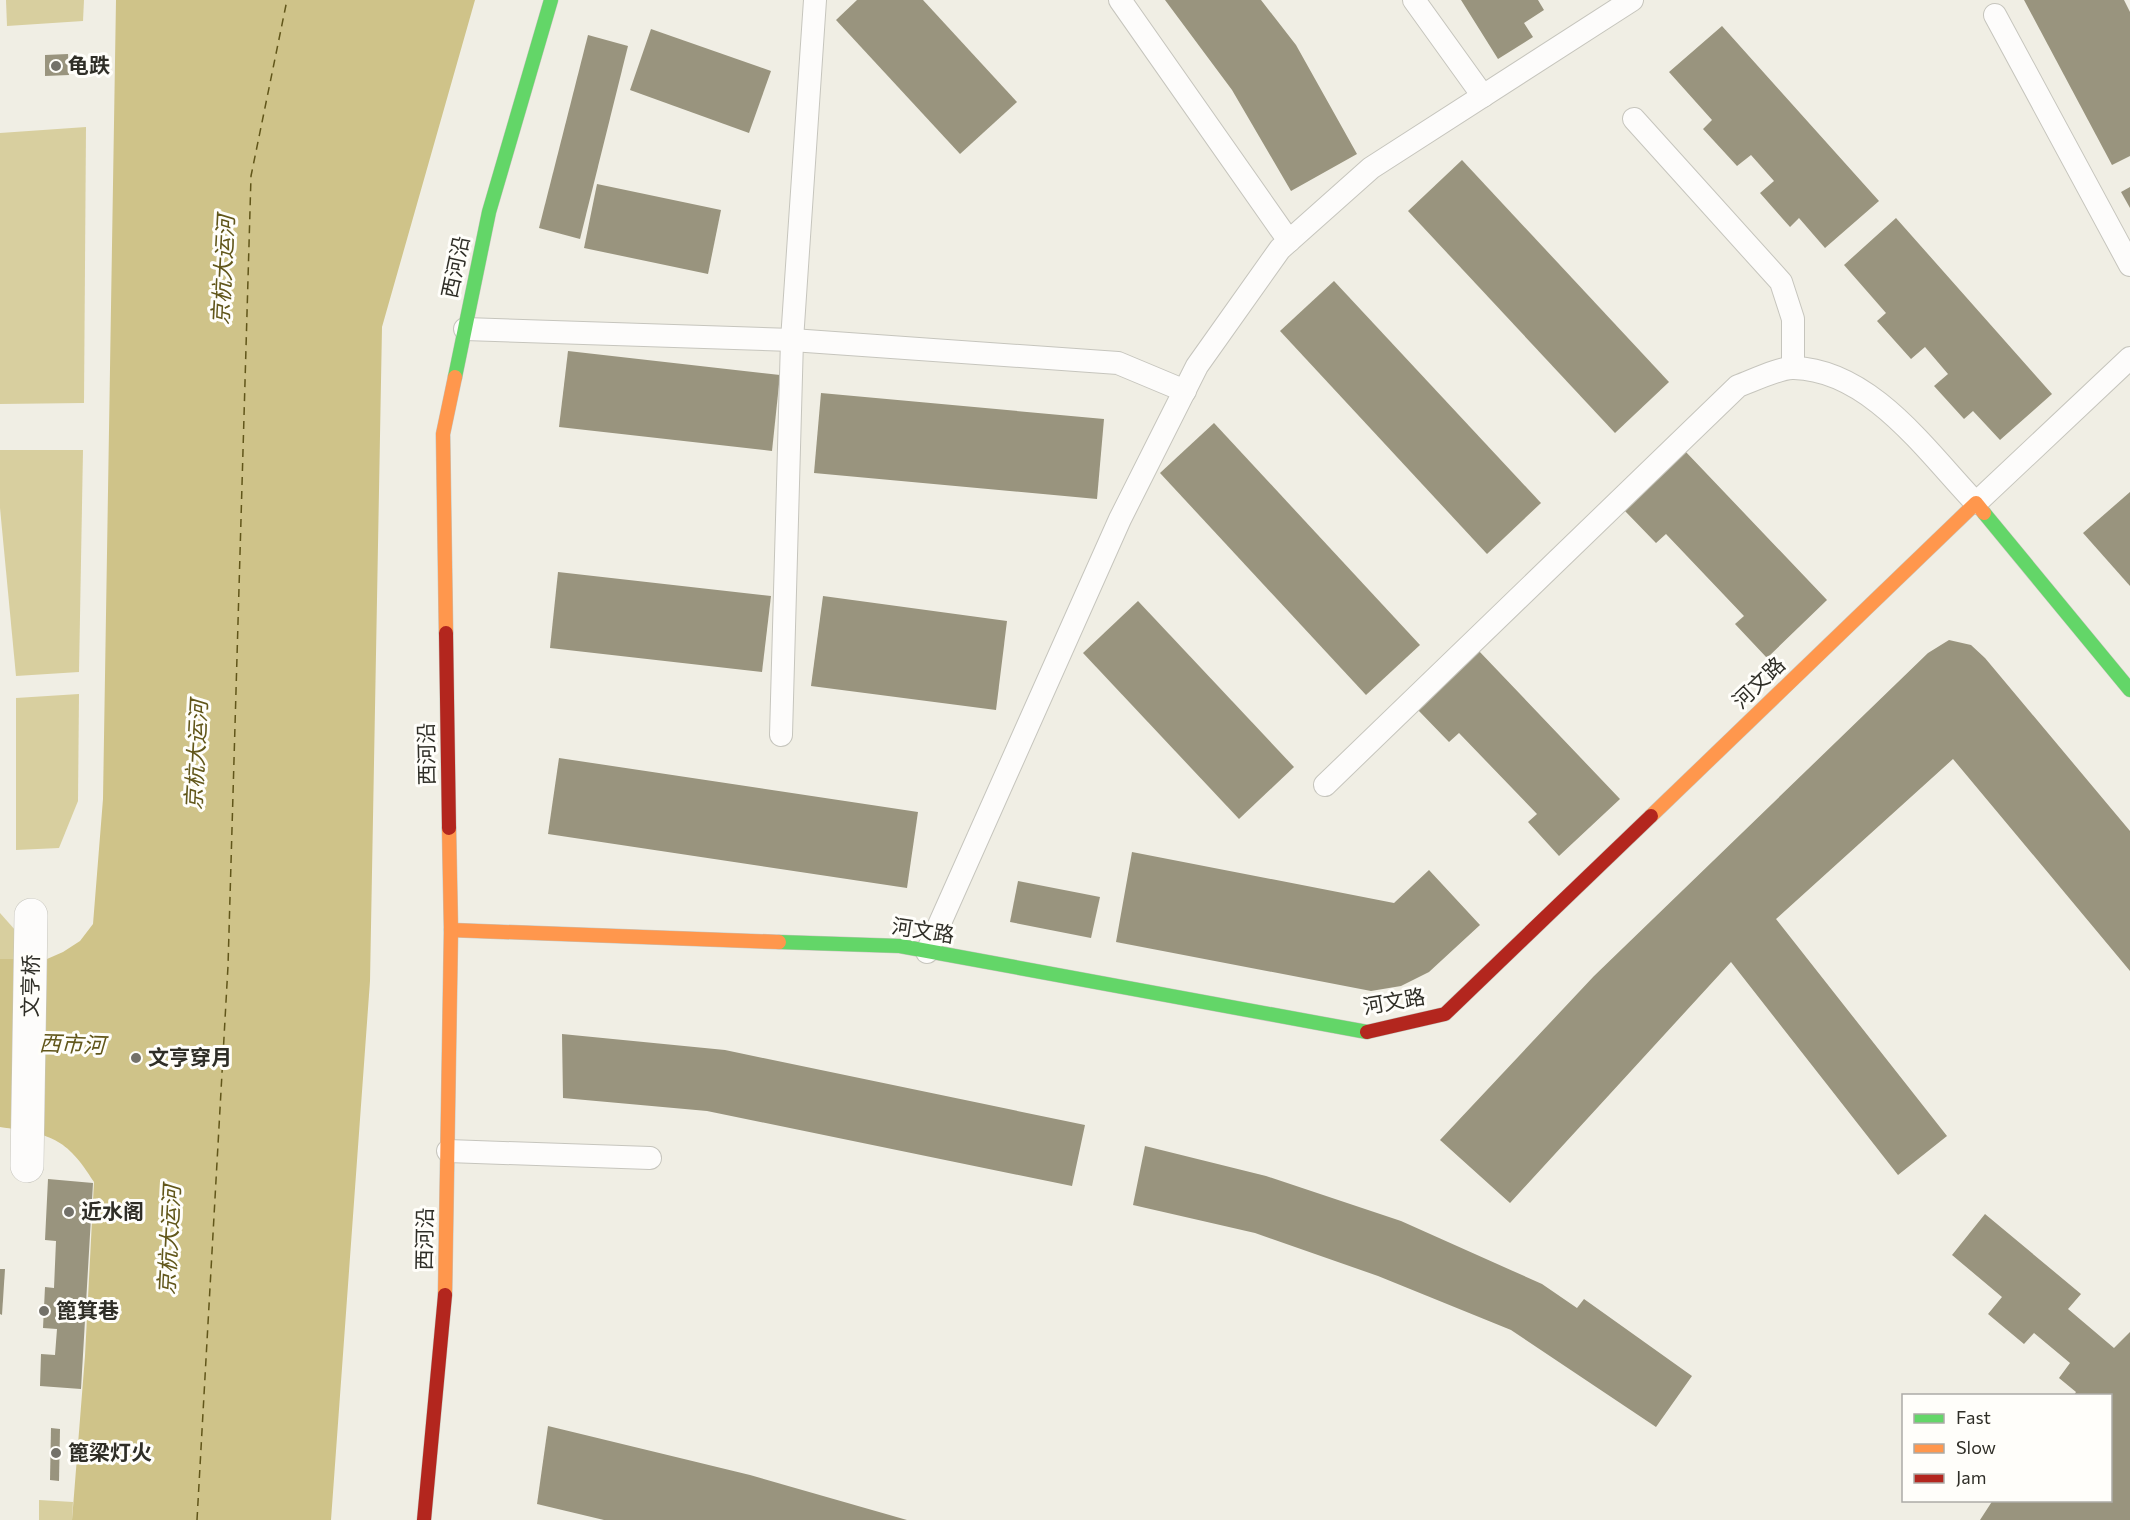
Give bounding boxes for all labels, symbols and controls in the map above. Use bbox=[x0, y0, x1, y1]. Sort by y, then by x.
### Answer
place label: 龟跌 bbox=[68, 52, 110, 77]
marker: 龟跌 bbox=[49, 59, 63, 73]
water label: 京杭大运河 bbox=[206, 210, 239, 326]
street label: 西河沿 bbox=[436, 233, 473, 300]
street label: 河文路 bbox=[1727, 651, 1789, 713]
water label: 京杭大运河 bbox=[179, 695, 212, 811]
street label: 西河沿 bbox=[412, 722, 439, 786]
street label: 河文路 bbox=[890, 912, 956, 947]
street label: 文亨桥 bbox=[16, 954, 43, 1018]
street label: 河文路 bbox=[1361, 983, 1427, 1018]
water label: 西市河 bbox=[39, 1029, 109, 1058]
place label: 文亨穿月 bbox=[148, 1044, 232, 1069]
marker: 文亨穿月 bbox=[129, 1051, 143, 1065]
water label: 京杭大运河 bbox=[152, 1180, 185, 1296]
place label: 近水阁 bbox=[81, 1198, 144, 1223]
marker: 近水阁 bbox=[62, 1205, 76, 1219]
street label: 西河沿 bbox=[410, 1207, 437, 1271]
place label: 篦箕巷 bbox=[56, 1297, 119, 1322]
marker: 篦箕巷 bbox=[37, 1304, 51, 1318]
legend bbox=[1902, 1394, 2112, 1502]
text: Fast bbox=[1956, 1406, 1991, 1428]
text: Slow bbox=[1956, 1436, 1996, 1458]
place label: 篦梁灯火 bbox=[68, 1439, 152, 1464]
marker: 篦梁灯火 bbox=[49, 1446, 63, 1460]
text: Jam bbox=[1956, 1466, 1986, 1488]

